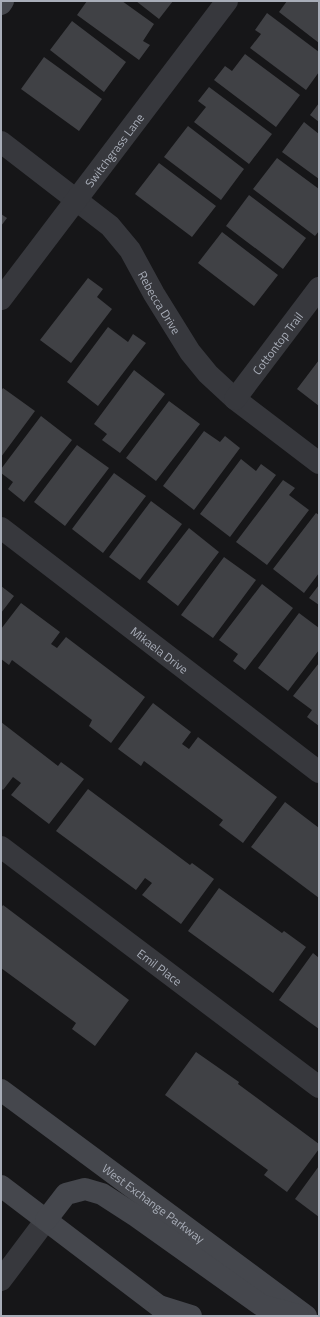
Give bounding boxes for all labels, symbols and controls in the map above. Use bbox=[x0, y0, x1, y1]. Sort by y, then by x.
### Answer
street label: Switchgrass Lane bbox=[80, 109, 148, 191]
street label: Rebecca Drive bbox=[133, 267, 186, 338]
street label: Cottontop Trail bbox=[247, 308, 307, 379]
street label: Mikaela Drive bbox=[127, 621, 193, 678]
street label: Emil Place bbox=[133, 944, 186, 990]
street label: West Exchange Parkway bbox=[98, 1159, 209, 1248]

